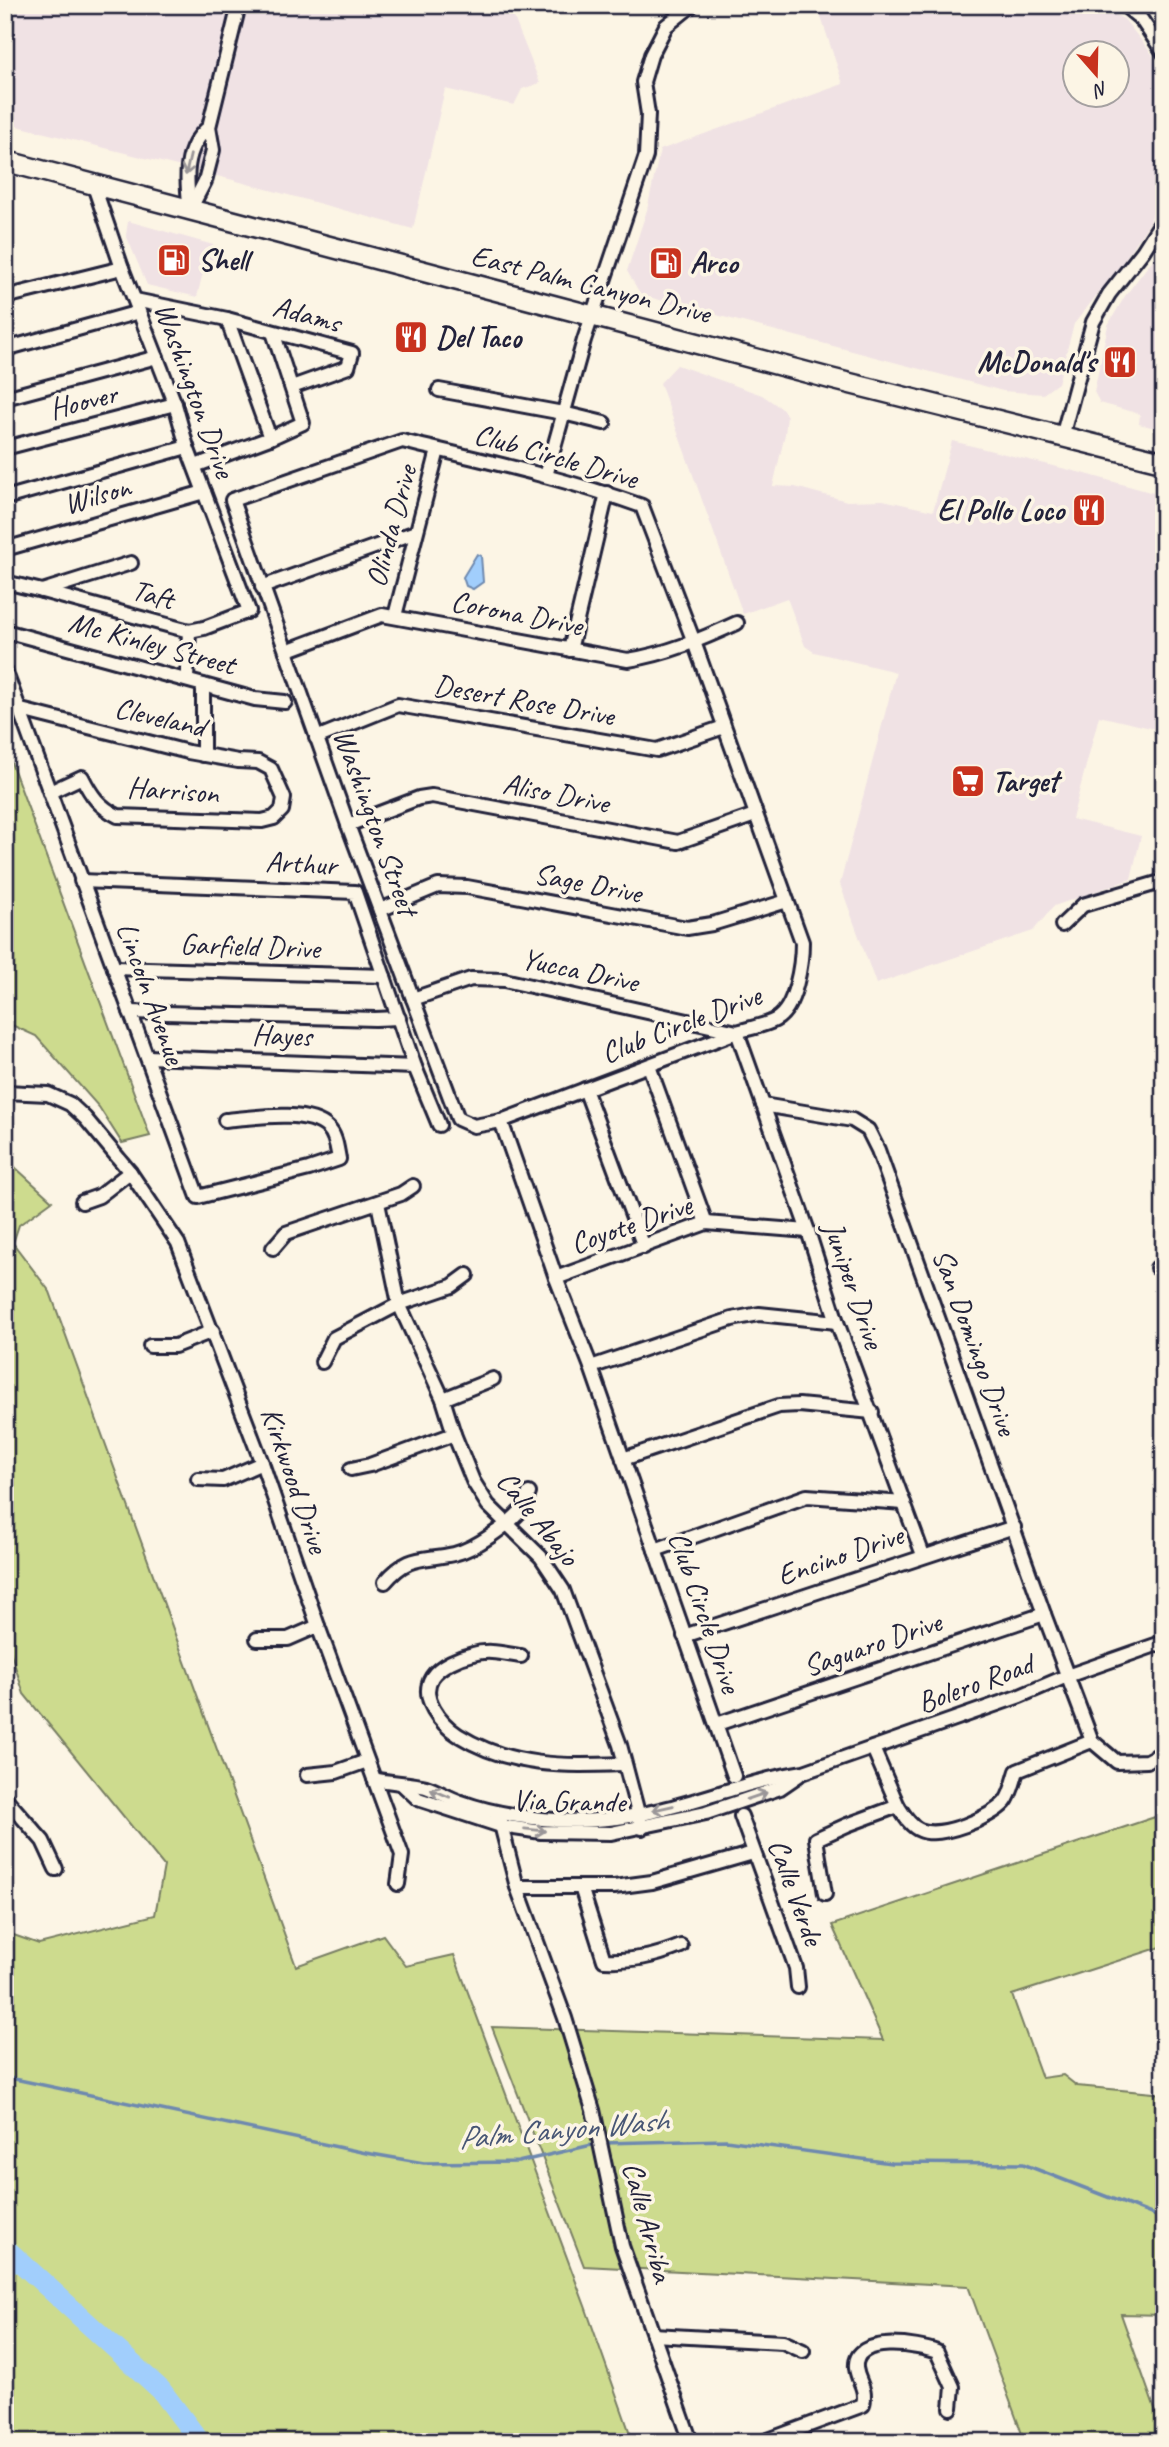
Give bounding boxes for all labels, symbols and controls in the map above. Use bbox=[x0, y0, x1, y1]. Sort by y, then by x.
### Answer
north arrow bbox=[1060, 38, 1130, 108]
text: N bbox=[1089, 76, 1111, 103]
one-way arrow bbox=[181, 153, 195, 176]
street label: East Palm Canyon Drive bbox=[467, 236, 717, 333]
fuel station icon: Shell bbox=[155, 241, 193, 279]
place label: Shell bbox=[198, 241, 254, 279]
fuel station icon: Arco bbox=[647, 244, 685, 282]
place label: Arco bbox=[690, 244, 740, 282]
street label: Adams bbox=[269, 287, 348, 342]
street label: Washington Drive bbox=[146, 297, 245, 485]
restaurant icon: Del Taco bbox=[392, 318, 430, 356]
place label: Del Taco bbox=[436, 318, 523, 356]
place label: McDonald's bbox=[977, 343, 1099, 381]
restaurant icon: McDonald's bbox=[1101, 343, 1139, 381]
street label: Hoover bbox=[45, 374, 123, 428]
street label: Club Circle Drive bbox=[470, 415, 644, 498]
street label: Olinda Drive bbox=[357, 459, 426, 591]
street label: Wilson bbox=[59, 467, 136, 523]
place label: El Pollo Loco bbox=[937, 491, 1066, 529]
restaurant icon: El Pollo Loco bbox=[1070, 491, 1108, 529]
street label: Taft bbox=[128, 570, 180, 618]
street label: Corona Drive bbox=[448, 582, 588, 645]
street label: Mc Kinley Street bbox=[65, 603, 242, 684]
street label: Desert Rose Drive bbox=[431, 665, 619, 735]
street label: Cleveland bbox=[111, 688, 213, 747]
street label: Washington Street bbox=[325, 724, 429, 924]
supermarket icon: Target bbox=[949, 762, 987, 800]
place label: Target bbox=[992, 762, 1063, 800]
street label: Aliso Drive bbox=[500, 764, 614, 822]
street label: Harrison bbox=[126, 768, 221, 812]
street label: Arthur bbox=[265, 842, 341, 884]
street label: Sage Drive bbox=[531, 854, 647, 912]
street label: Lincoln Avenue bbox=[108, 917, 195, 1071]
street label: Garfield Drive bbox=[179, 925, 323, 968]
street label: Yucca Drive bbox=[518, 939, 644, 1001]
street label: Club Circle Drive bbox=[596, 975, 768, 1072]
street label: Hayes bbox=[252, 1015, 315, 1055]
street label: Coyote Drive bbox=[565, 1185, 699, 1262]
street label: Juniper Drive bbox=[814, 1215, 894, 1356]
street label: San Domingo Drive bbox=[924, 1244, 1027, 1442]
street label: Kirkwood Drive bbox=[252, 1402, 338, 1560]
street label: Calle Abajo bbox=[488, 1463, 589, 1574]
street label: Encino Drive bbox=[772, 1515, 910, 1594]
street label: Club Circle Drive bbox=[660, 1526, 751, 1700]
street label: Saguaro Drive bbox=[798, 1602, 948, 1685]
street label: Bolero Road bbox=[912, 1643, 1042, 1721]
street label: Via Grande bbox=[512, 1781, 628, 1821]
one-way arrow bbox=[430, 1786, 452, 1799]
one-way arrow bbox=[746, 1788, 768, 1801]
one-way arrow bbox=[652, 1802, 675, 1815]
one-way arrow bbox=[523, 1824, 546, 1837]
street label: Calle Verde bbox=[759, 1834, 833, 1952]
water label: Palm Canyon Wash bbox=[457, 2099, 672, 2159]
street label: Calle Arriba bbox=[614, 2158, 683, 2288]

